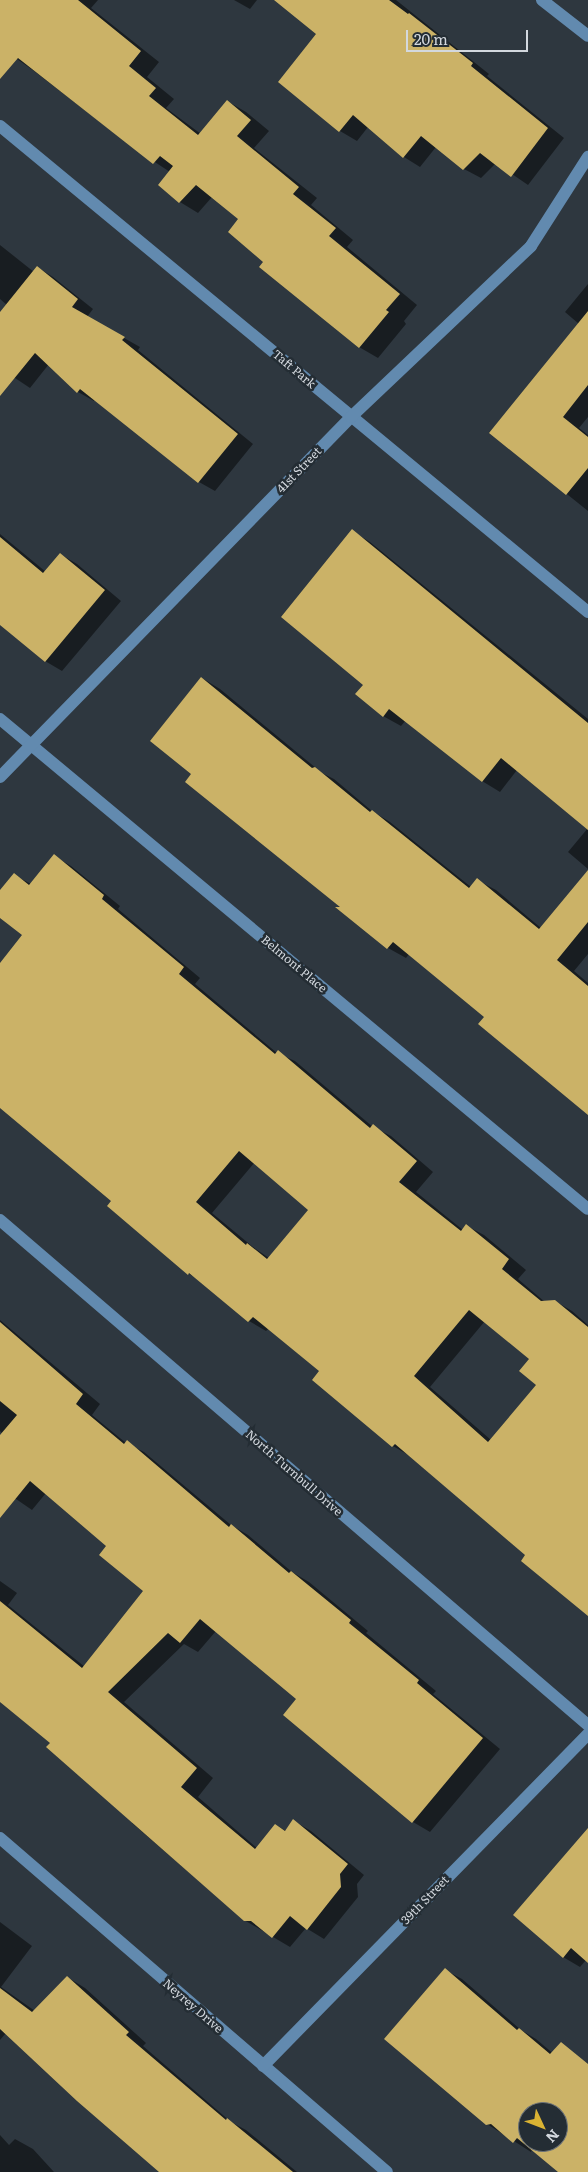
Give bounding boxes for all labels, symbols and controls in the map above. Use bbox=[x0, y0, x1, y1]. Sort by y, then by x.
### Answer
scale bar bbox=[408, 20, 530, 52]
text: 20 m bbox=[414, 27, 448, 50]
street label: Taft Park bbox=[269, 347, 319, 391]
street label: 41st Street bbox=[274, 444, 324, 496]
street label: Belmont Place bbox=[258, 932, 330, 996]
street label: North Turnbull Drive bbox=[243, 1427, 345, 1519]
street label: 39th Street bbox=[398, 1873, 452, 1927]
street label: Neyrey Drive bbox=[160, 1976, 226, 2036]
north arrow bbox=[518, 2102, 568, 2152]
text: N bbox=[542, 2125, 565, 2148]

